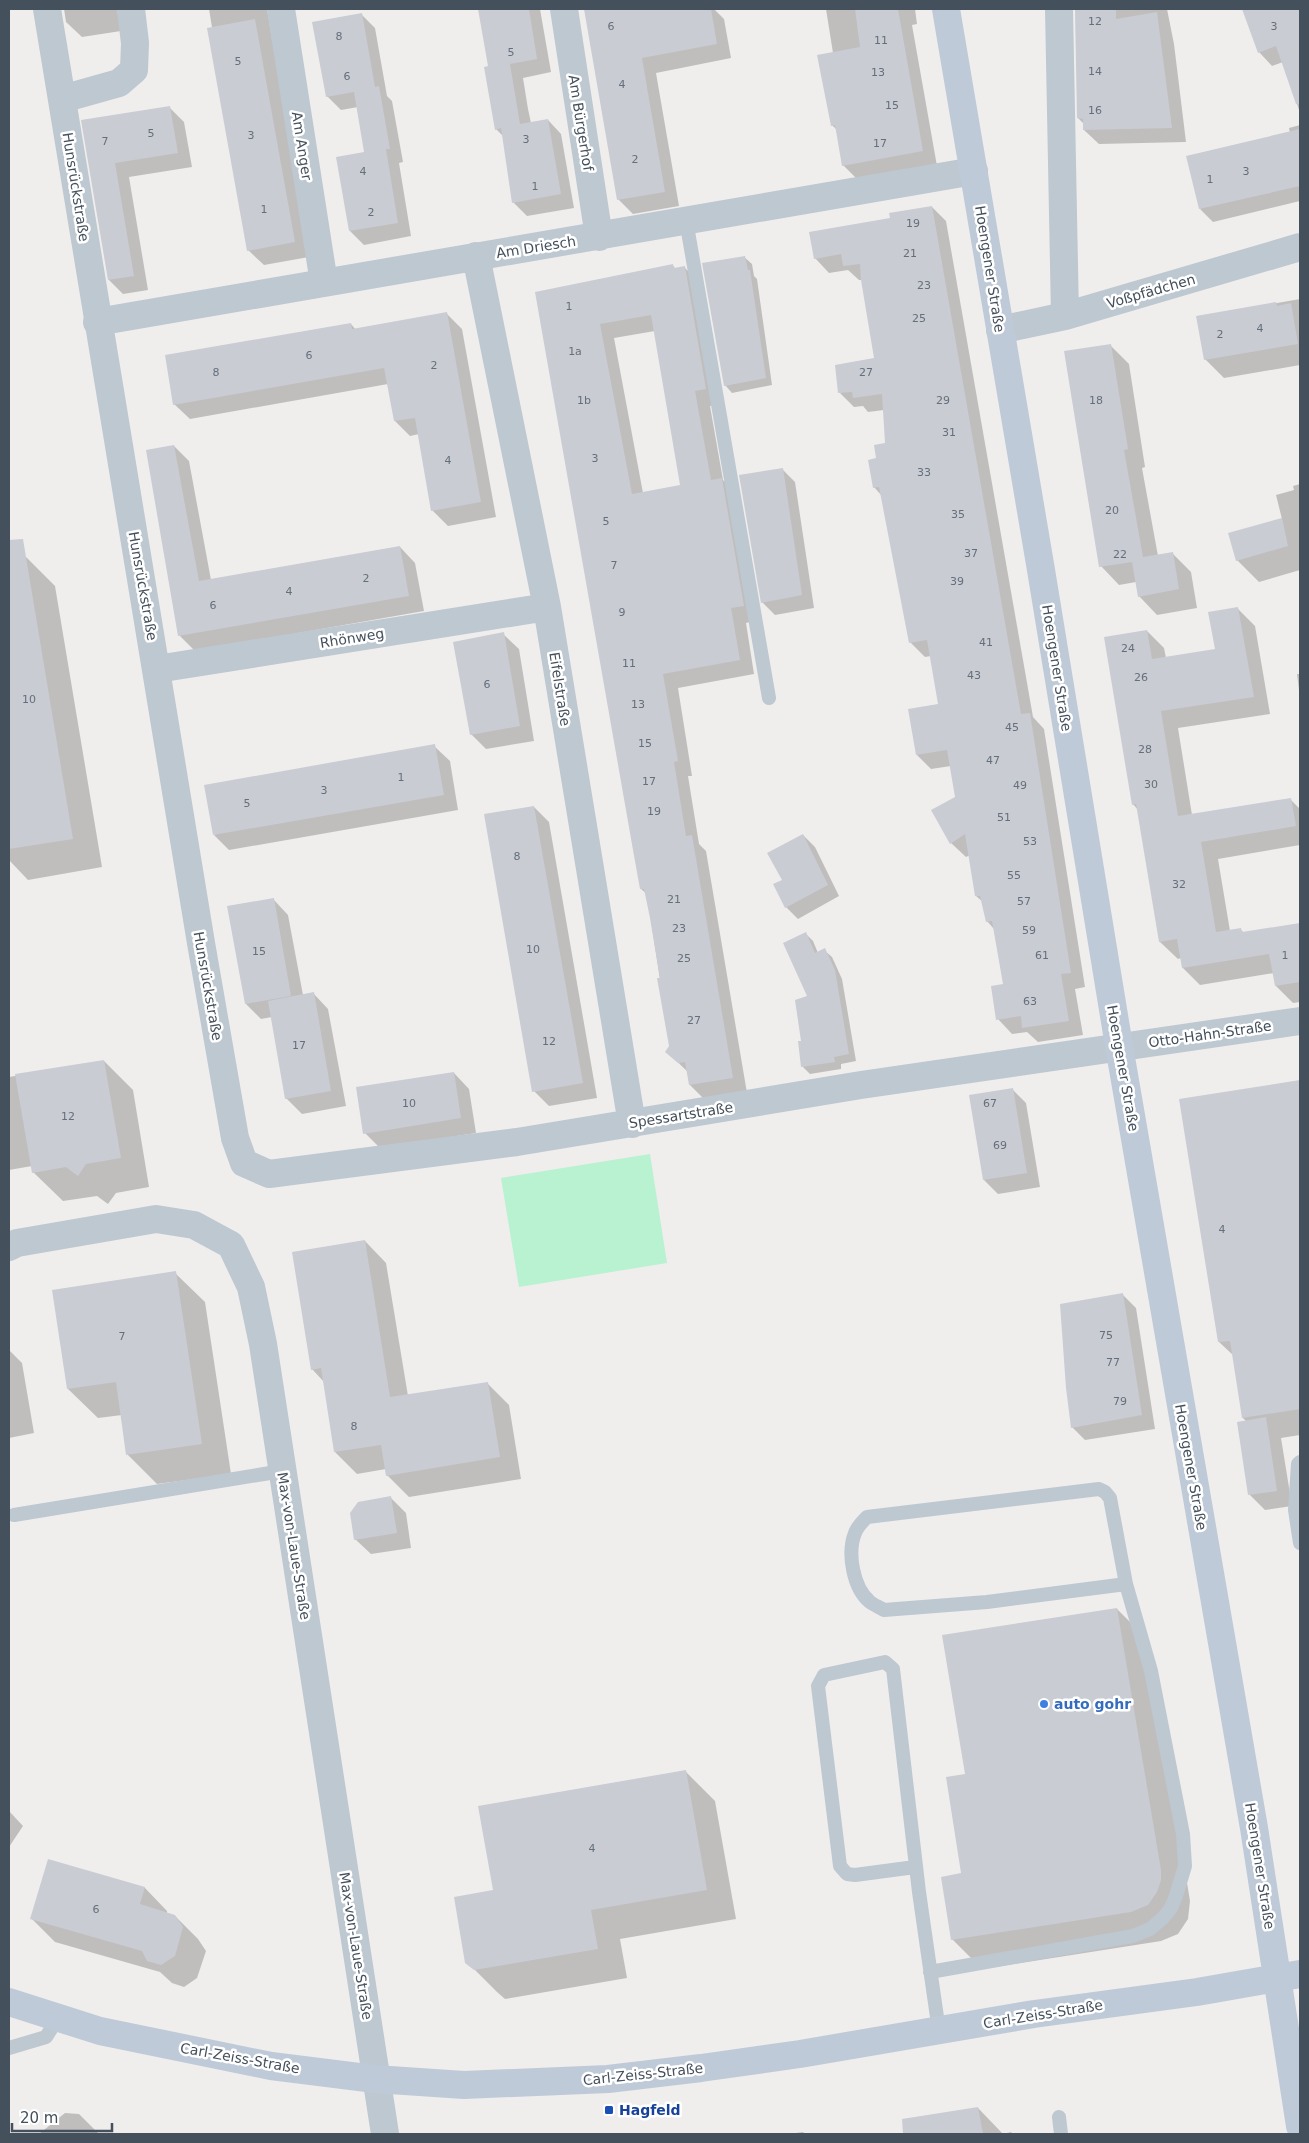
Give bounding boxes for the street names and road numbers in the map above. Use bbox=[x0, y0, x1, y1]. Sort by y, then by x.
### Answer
street label: Am Bürgerhof bbox=[566, 74, 597, 173]
street label: Am Anger bbox=[289, 110, 315, 182]
street label: Hunsrückstraße bbox=[59, 131, 93, 243]
street label: Hoengener Straße bbox=[972, 205, 1008, 333]
street label: Am Driesch bbox=[495, 233, 577, 261]
street label: Voßpfädchen bbox=[1105, 271, 1197, 311]
street label: Hunsrückstraße bbox=[126, 530, 160, 642]
street label: Hoengener Straße bbox=[1039, 604, 1075, 732]
street label: Rhönweg bbox=[319, 625, 385, 651]
street label: Eifelstraße bbox=[546, 651, 574, 727]
street label: Hunsrückstraße bbox=[191, 930, 225, 1042]
street label: Hoengener Straße bbox=[1104, 1004, 1142, 1132]
street label: Otto-Hahn-Straße bbox=[1148, 1017, 1272, 1051]
street label: Spessartstraße bbox=[628, 1099, 734, 1131]
street label: Hoengener Straße bbox=[1172, 1403, 1210, 1531]
street label: Max-von-Laue-Straße bbox=[274, 1471, 314, 1621]
street label: Hoengener Straße bbox=[1242, 1802, 1278, 1930]
street label: Max-von-Laue-Straße bbox=[336, 1871, 376, 2021]
street label: Carl-Zeiss-Straße bbox=[982, 1997, 1104, 2031]
street label: Carl-Zeiss-Straße bbox=[179, 2040, 301, 2076]
street label: Carl-Zeiss-Straße bbox=[582, 2060, 704, 2088]

